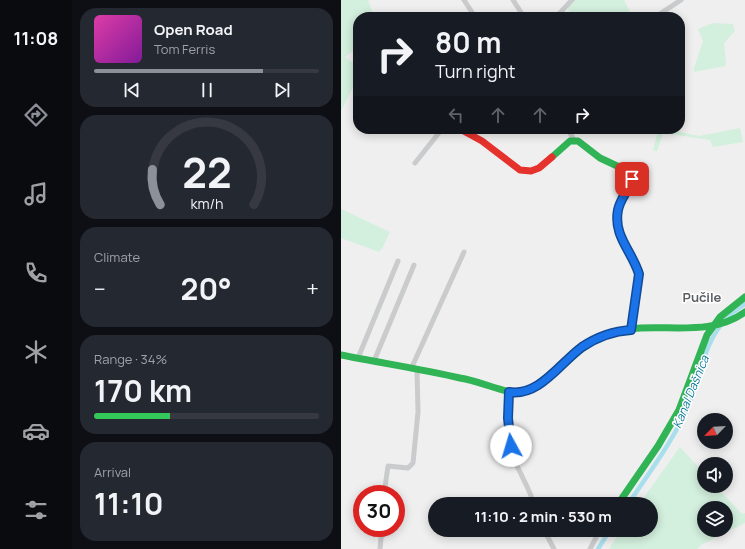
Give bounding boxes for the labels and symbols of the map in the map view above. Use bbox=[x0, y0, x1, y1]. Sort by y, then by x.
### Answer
pin bbox=[615, 162, 649, 196]
district label: Pučile bbox=[683, 288, 722, 306]
water label: Kanal Dašnica bbox=[668, 352, 713, 431]
north arrow bbox=[697, 413, 733, 449]
position arrow bbox=[490, 425, 532, 467]
speed limit sign: 30 bbox=[353, 485, 405, 537]

